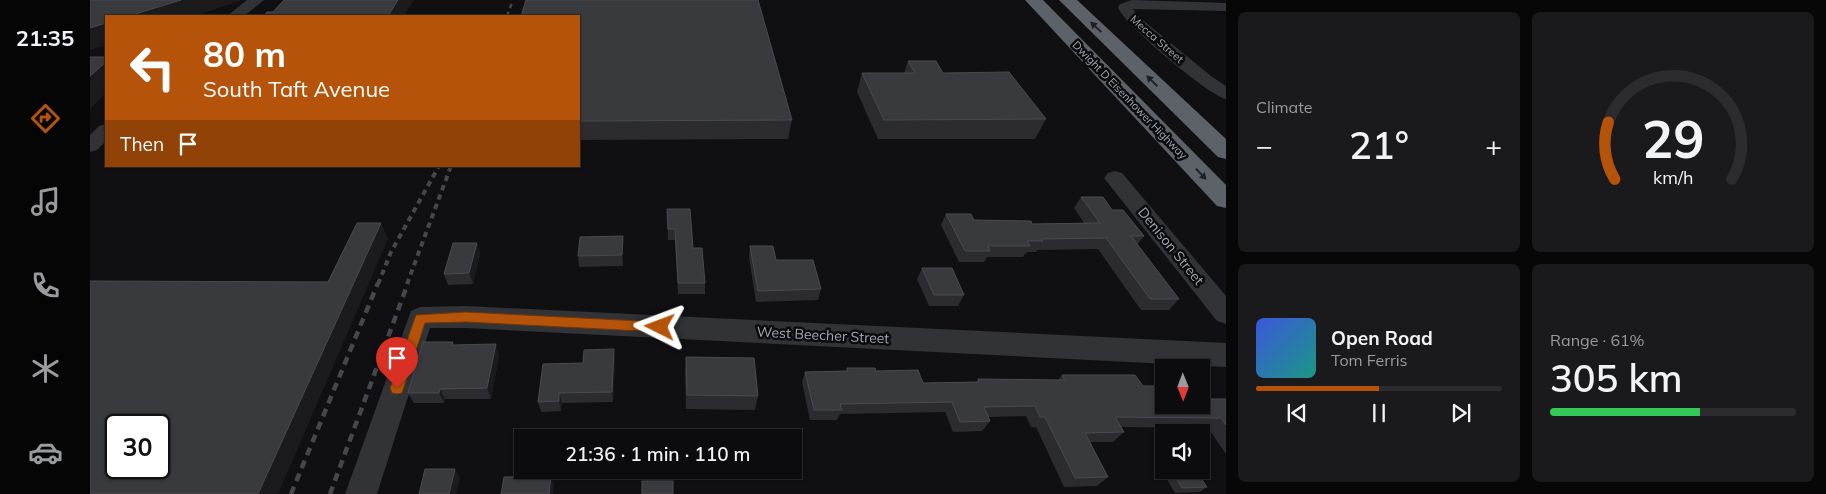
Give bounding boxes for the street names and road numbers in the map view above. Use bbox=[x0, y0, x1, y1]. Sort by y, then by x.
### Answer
street label: Mecca Street bbox=[1127, 12, 1187, 66]
street label: Dwight D Eisenhower Highway bbox=[1070, 38, 1190, 162]
street label: Denison Street bbox=[1134, 203, 1208, 289]
street label: West Beecher Street bbox=[756, 323, 890, 347]

